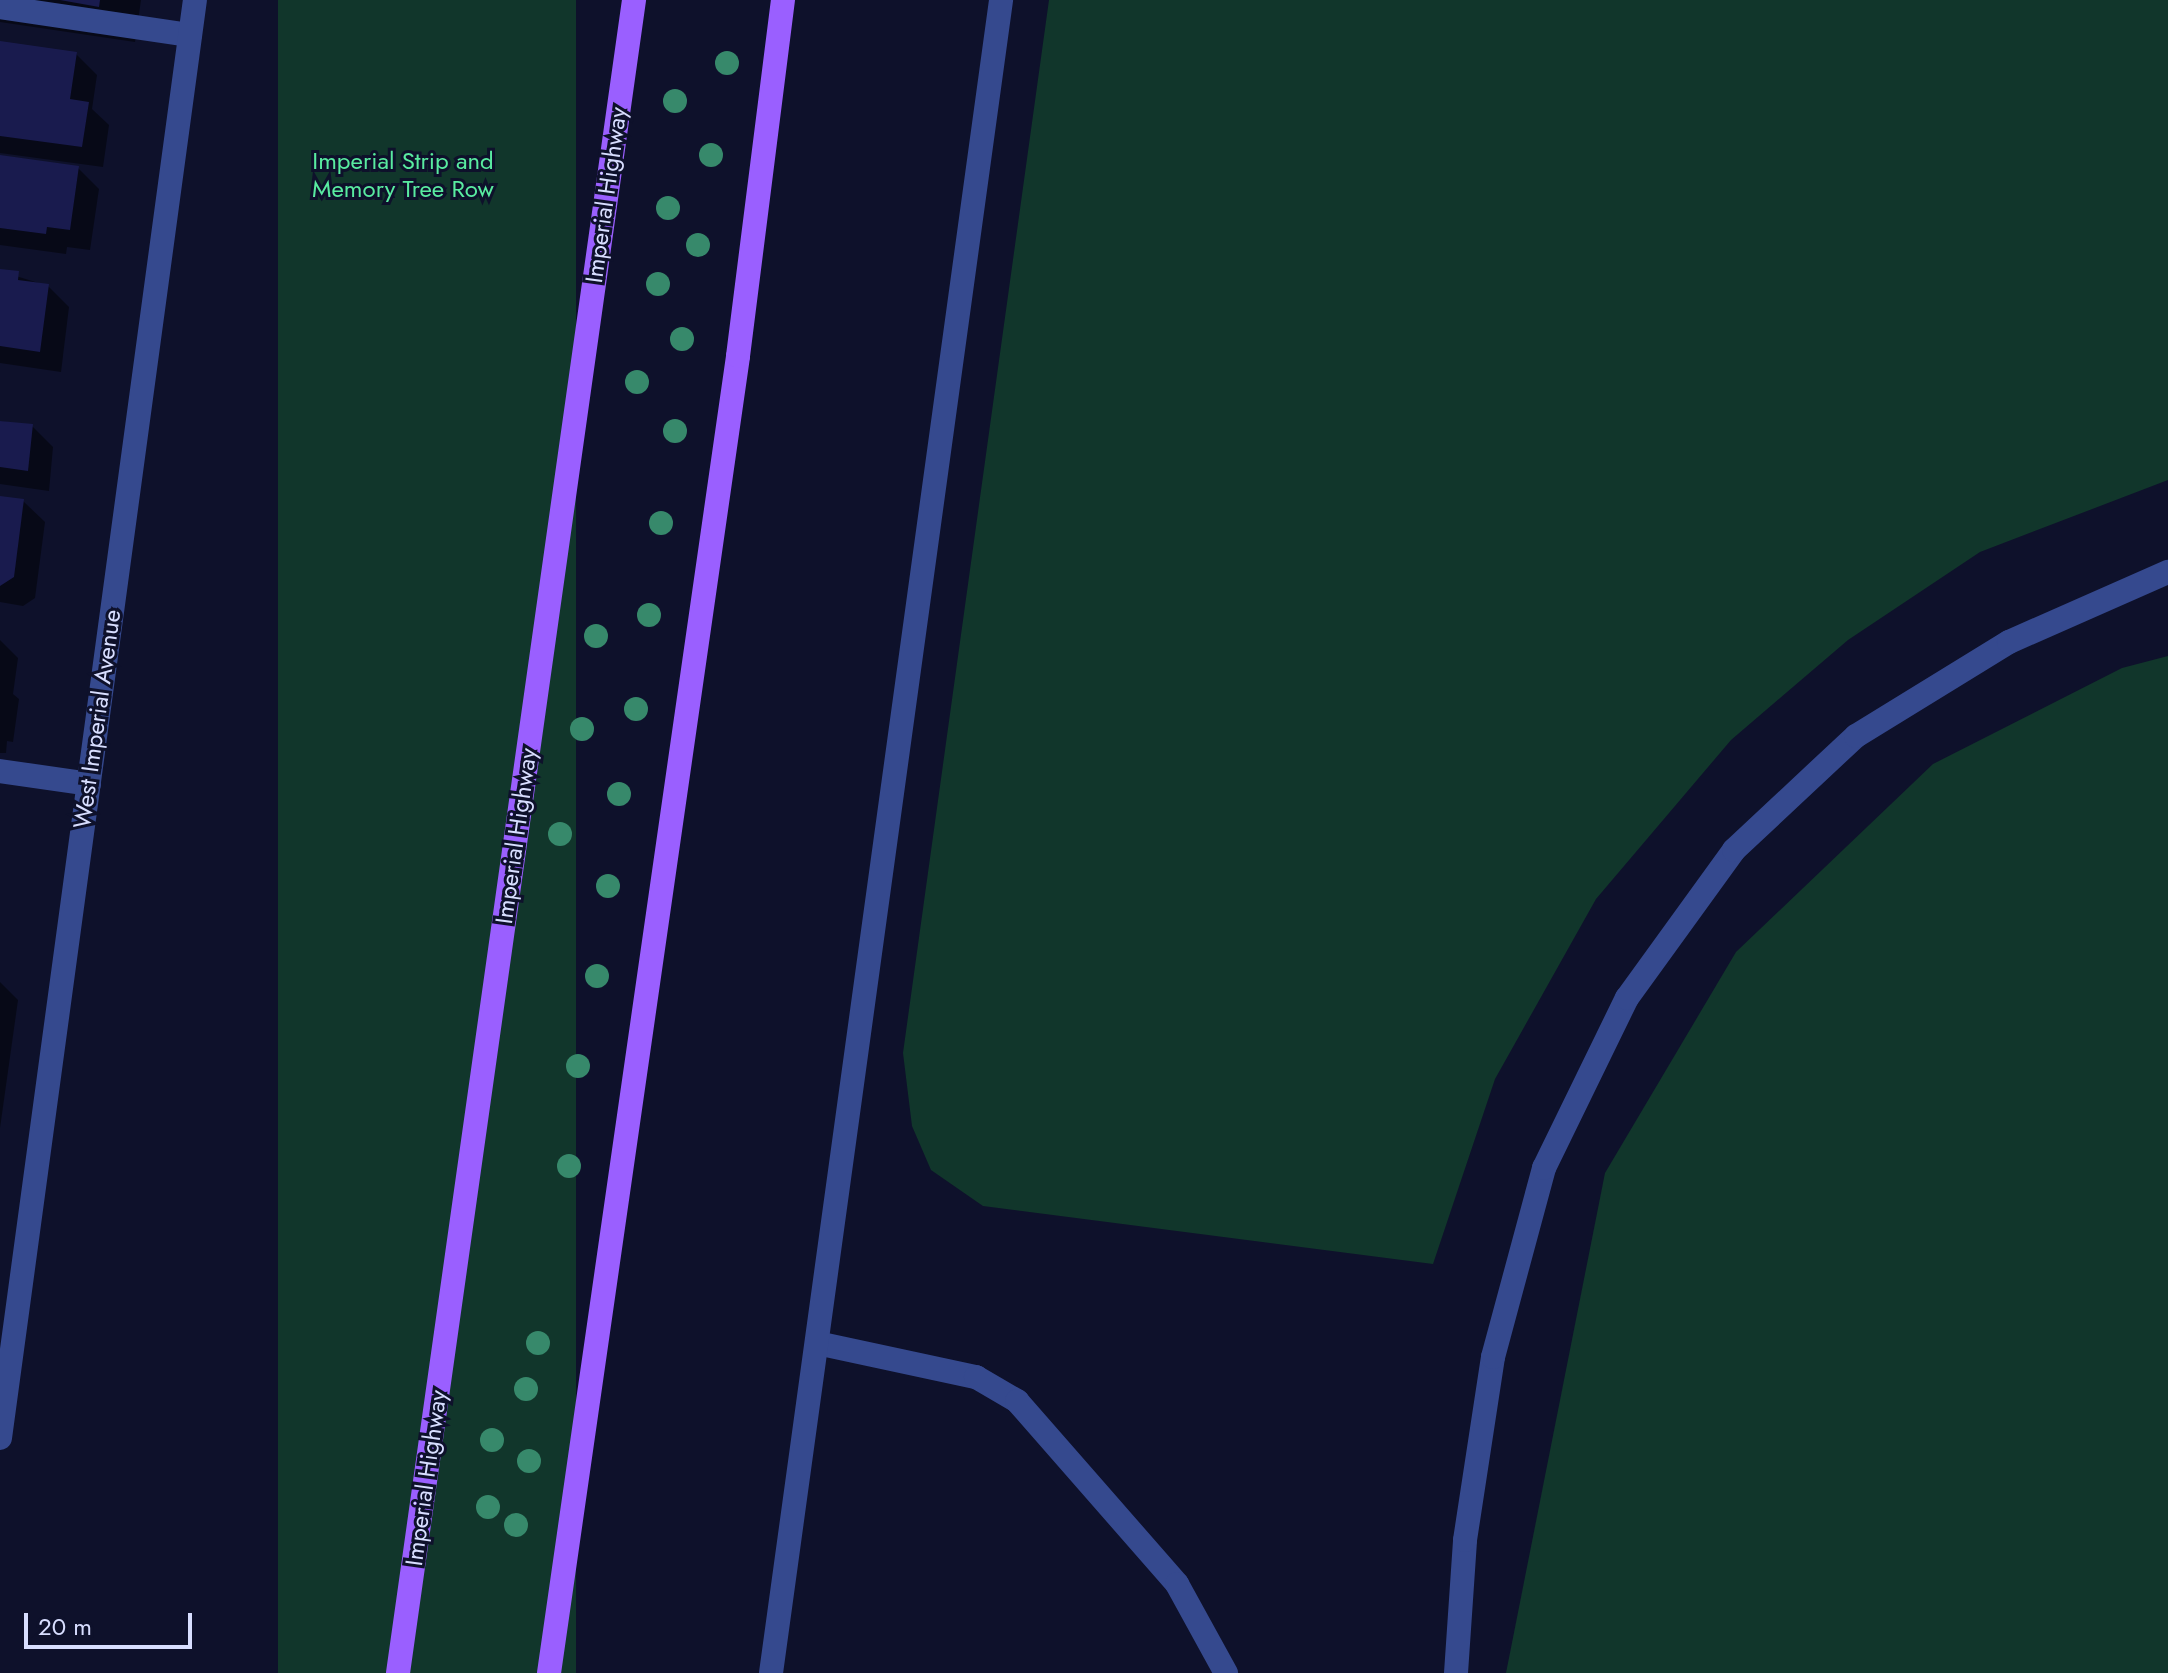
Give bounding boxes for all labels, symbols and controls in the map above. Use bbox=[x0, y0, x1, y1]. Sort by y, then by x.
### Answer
street label: Imperial Highway bbox=[579, 105, 633, 285]
park label: Imperial Strip and Memory Tree Row bbox=[312, 147, 494, 203]
street label: West Imperial Avenue bbox=[67, 608, 127, 830]
street label: Imperial Highway bbox=[489, 746, 543, 926]
street label: Imperial Highway bbox=[399, 1388, 453, 1568]
scale bar bbox=[28, 1597, 196, 1647]
text: 20 m bbox=[38, 1609, 92, 1644]

